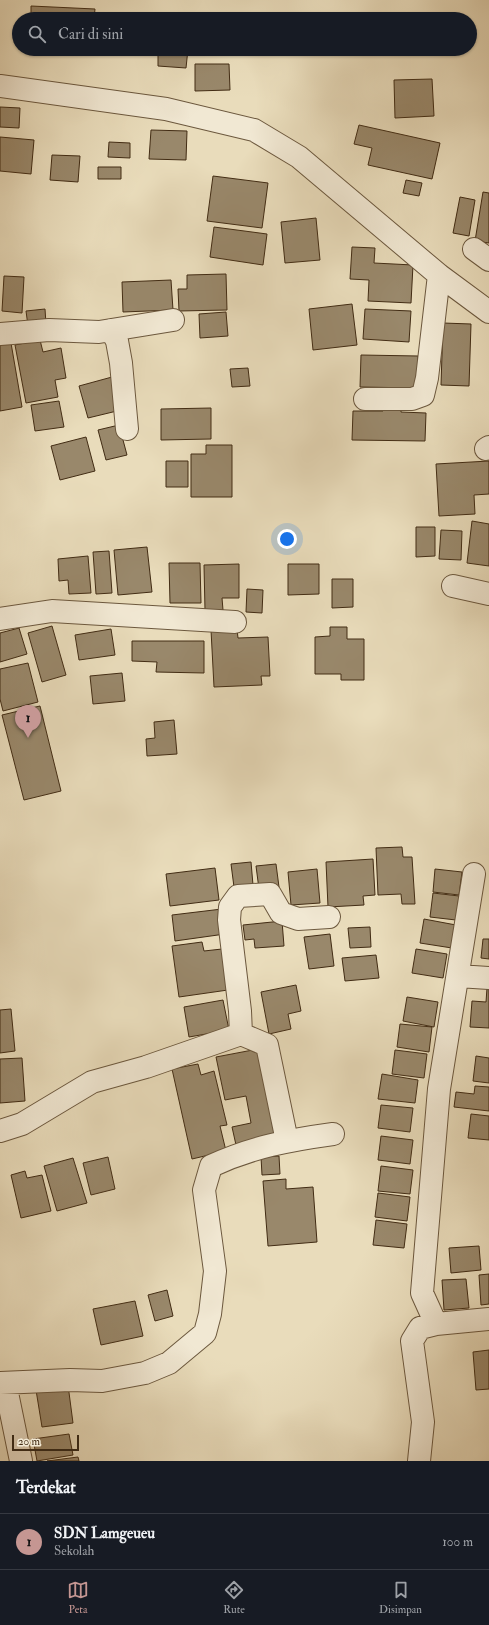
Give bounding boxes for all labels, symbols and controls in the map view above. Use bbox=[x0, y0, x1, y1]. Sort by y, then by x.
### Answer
search box bbox=[12, 12, 477, 56]
icon: search bbox=[26, 23, 48, 45]
text: Cari di sini bbox=[58, 25, 123, 44]
your location bbox=[277, 529, 297, 549]
pin: 1 bbox=[15, 705, 41, 738]
scale bar bbox=[12, 1433, 79, 1452]
text: 20 m bbox=[18, 1435, 40, 1448]
text: Terdekat bbox=[16, 1477, 76, 1498]
text: SDN Lamgeueu bbox=[54, 1524, 155, 1543]
text: 1 bbox=[27, 1534, 31, 1550]
text: 100 m bbox=[442, 1534, 473, 1550]
text: Sekolah bbox=[54, 1543, 94, 1559]
tab: Peta bbox=[67, 1579, 89, 1616]
tab: Rute bbox=[223, 1579, 245, 1616]
tab: Disimpan bbox=[379, 1579, 422, 1616]

